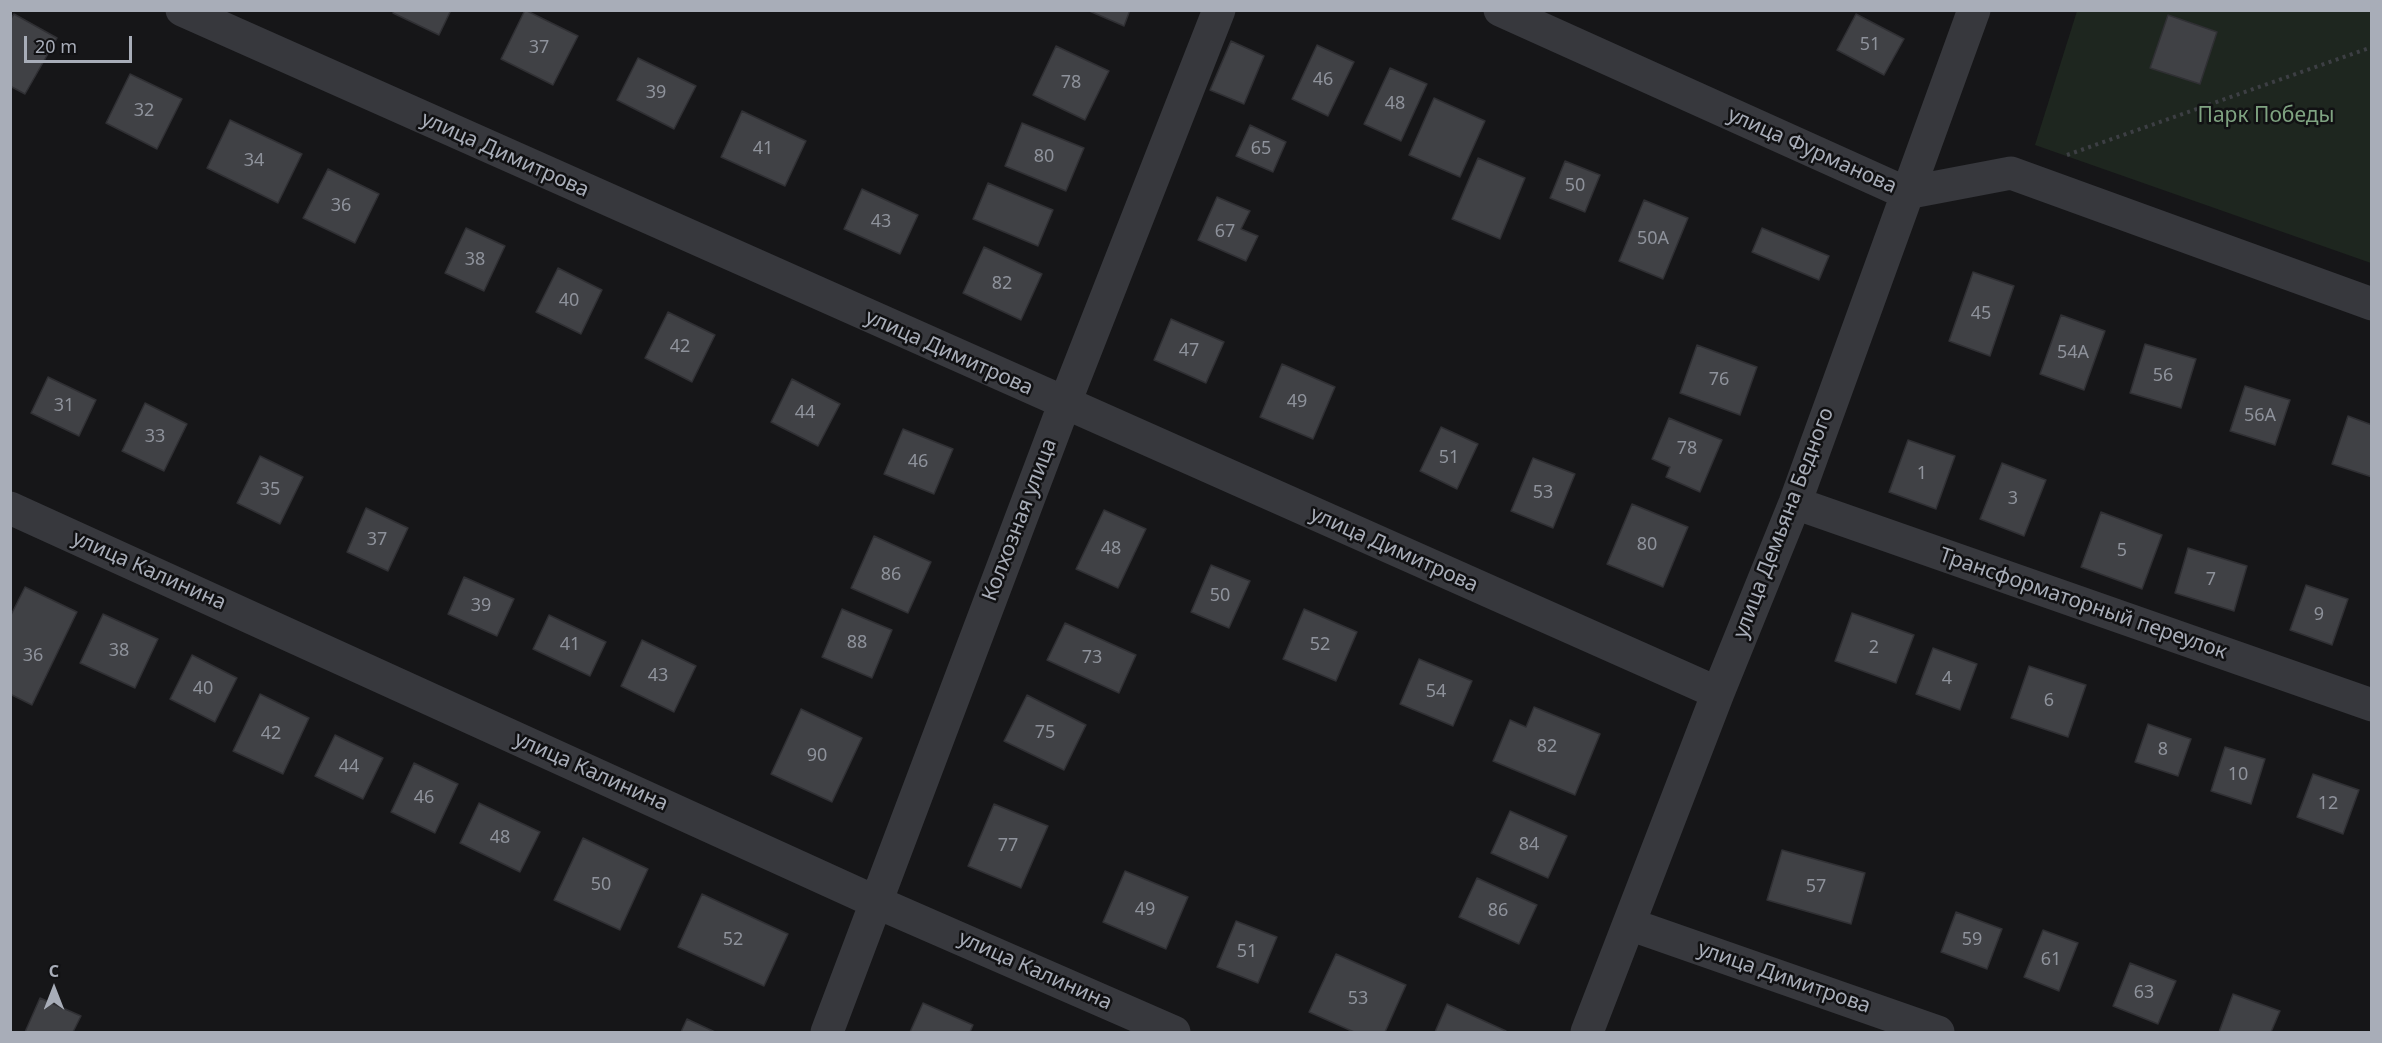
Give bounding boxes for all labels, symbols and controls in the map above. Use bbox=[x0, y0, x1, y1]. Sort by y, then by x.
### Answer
scale bar bbox=[27, 24, 135, 62]
text: 20 m bbox=[35, 34, 77, 58]
house number: 51 bbox=[1860, 34, 1880, 56]
house number: 37 bbox=[529, 37, 549, 59]
house number: 46 bbox=[1313, 69, 1333, 91]
house number: 78 bbox=[1061, 72, 1081, 94]
house number: 39 bbox=[646, 82, 666, 104]
house number: 48 bbox=[1385, 93, 1405, 115]
house number: 32 bbox=[134, 100, 154, 122]
street label: улица Фурманова bbox=[1724, 102, 1900, 200]
park label: Парк Победы bbox=[2198, 103, 2334, 129]
street label: улица Димитрова bbox=[417, 107, 593, 203]
house number: 41 bbox=[753, 138, 773, 160]
house number: 65 bbox=[1251, 138, 1271, 160]
house number: 80 bbox=[1034, 146, 1054, 168]
house number: 34 bbox=[244, 150, 264, 172]
house number: 50 bbox=[1565, 175, 1585, 197]
house number: 36 bbox=[331, 195, 351, 217]
house number: 43 bbox=[871, 211, 891, 233]
house number: 67 bbox=[1215, 221, 1235, 243]
house number: 50А bbox=[1637, 228, 1669, 250]
house number: 38 bbox=[465, 249, 485, 271]
house number: 82 bbox=[992, 273, 1012, 295]
house number: 40 bbox=[559, 290, 579, 312]
house number: 45 bbox=[1971, 303, 1991, 325]
street label: улица Димитрова bbox=[861, 305, 1037, 401]
house number: 42 bbox=[670, 336, 690, 358]
house number: 47 bbox=[1179, 340, 1199, 362]
house number: 54А bbox=[2057, 342, 2089, 364]
house number: 56 bbox=[2153, 365, 2173, 387]
house number: 76 bbox=[1709, 369, 1729, 391]
house number: 49 bbox=[1287, 391, 1307, 413]
house number: 31 bbox=[54, 395, 74, 417]
house number: 44 bbox=[795, 402, 815, 424]
street label: улица Демьяна Бедного bbox=[1728, 404, 1840, 642]
house number: 56А bbox=[2244, 405, 2276, 427]
house number: 33 bbox=[145, 426, 165, 448]
street label: Колхозная улица bbox=[977, 435, 1063, 605]
house number: 78 bbox=[1677, 438, 1697, 460]
house number: 51 bbox=[1439, 447, 1459, 469]
house number: 46 bbox=[908, 451, 928, 473]
house number: 1 bbox=[1917, 463, 1927, 485]
house number: 35 bbox=[260, 479, 280, 501]
house number: 53 bbox=[1533, 482, 1553, 504]
house number: 3 bbox=[2008, 488, 2018, 510]
street label: улица Димитрова bbox=[1306, 502, 1482, 598]
street label: улица Калинина bbox=[68, 526, 230, 616]
house number: 37 bbox=[367, 529, 387, 551]
house number: 80 bbox=[1637, 534, 1657, 556]
house number: 48 bbox=[1101, 538, 1121, 560]
house number: 5 bbox=[2117, 540, 2127, 562]
street label: Трансформаторный переулок bbox=[1936, 543, 2230, 665]
house number: 86 bbox=[881, 564, 901, 586]
house number: 7 bbox=[2206, 569, 2216, 591]
house number: 50 bbox=[1210, 585, 1230, 607]
house number: 39 bbox=[471, 595, 491, 617]
house number: 9 bbox=[2314, 604, 2324, 626]
house number: 88 bbox=[847, 632, 867, 654]
house number: 41 bbox=[560, 634, 580, 656]
house number: 52 bbox=[1310, 634, 1330, 656]
house number: 2 bbox=[1869, 637, 1879, 659]
house number: 38 bbox=[109, 640, 129, 662]
house number: 36 bbox=[23, 645, 43, 667]
house number: 73 bbox=[1082, 647, 1102, 669]
house number: 43 bbox=[648, 665, 668, 687]
house number: 4 bbox=[1942, 668, 1952, 690]
house number: 40 bbox=[193, 678, 213, 700]
house number: 54 bbox=[1426, 681, 1446, 703]
house number: 6 bbox=[2044, 690, 2054, 712]
house number: 75 bbox=[1035, 722, 1055, 744]
house number: 42 bbox=[261, 723, 281, 745]
street label: улица Калинина bbox=[510, 727, 672, 817]
house number: 82 bbox=[1537, 736, 1557, 758]
house number: 8 bbox=[2158, 739, 2168, 761]
house number: 90 bbox=[807, 745, 827, 767]
house number: 44 bbox=[339, 756, 359, 778]
house number: 10 bbox=[2228, 764, 2248, 786]
house number: 46 bbox=[414, 787, 434, 809]
house number: 12 bbox=[2318, 793, 2338, 815]
house number: 48 bbox=[490, 827, 510, 849]
house number: 84 bbox=[1519, 834, 1539, 856]
house number: 77 bbox=[998, 835, 1018, 857]
house number: 50 bbox=[591, 874, 611, 896]
house number: 57 bbox=[1806, 876, 1826, 898]
house number: 49 bbox=[1135, 899, 1155, 921]
house number: 86 bbox=[1488, 900, 1508, 922]
street label: улица Калинина bbox=[954, 926, 1116, 1016]
house number: 52 bbox=[723, 929, 743, 951]
house number: 59 bbox=[1962, 929, 1982, 951]
street label: улица Димитрова bbox=[1694, 937, 1874, 1019]
house number: 51 bbox=[1237, 941, 1257, 963]
house number: 61 bbox=[2041, 949, 2061, 971]
north arrow bbox=[24, 959, 84, 1019]
text: С bbox=[49, 960, 59, 982]
house number: 63 bbox=[2134, 982, 2154, 1004]
house number: 53 bbox=[1348, 988, 1368, 1010]

